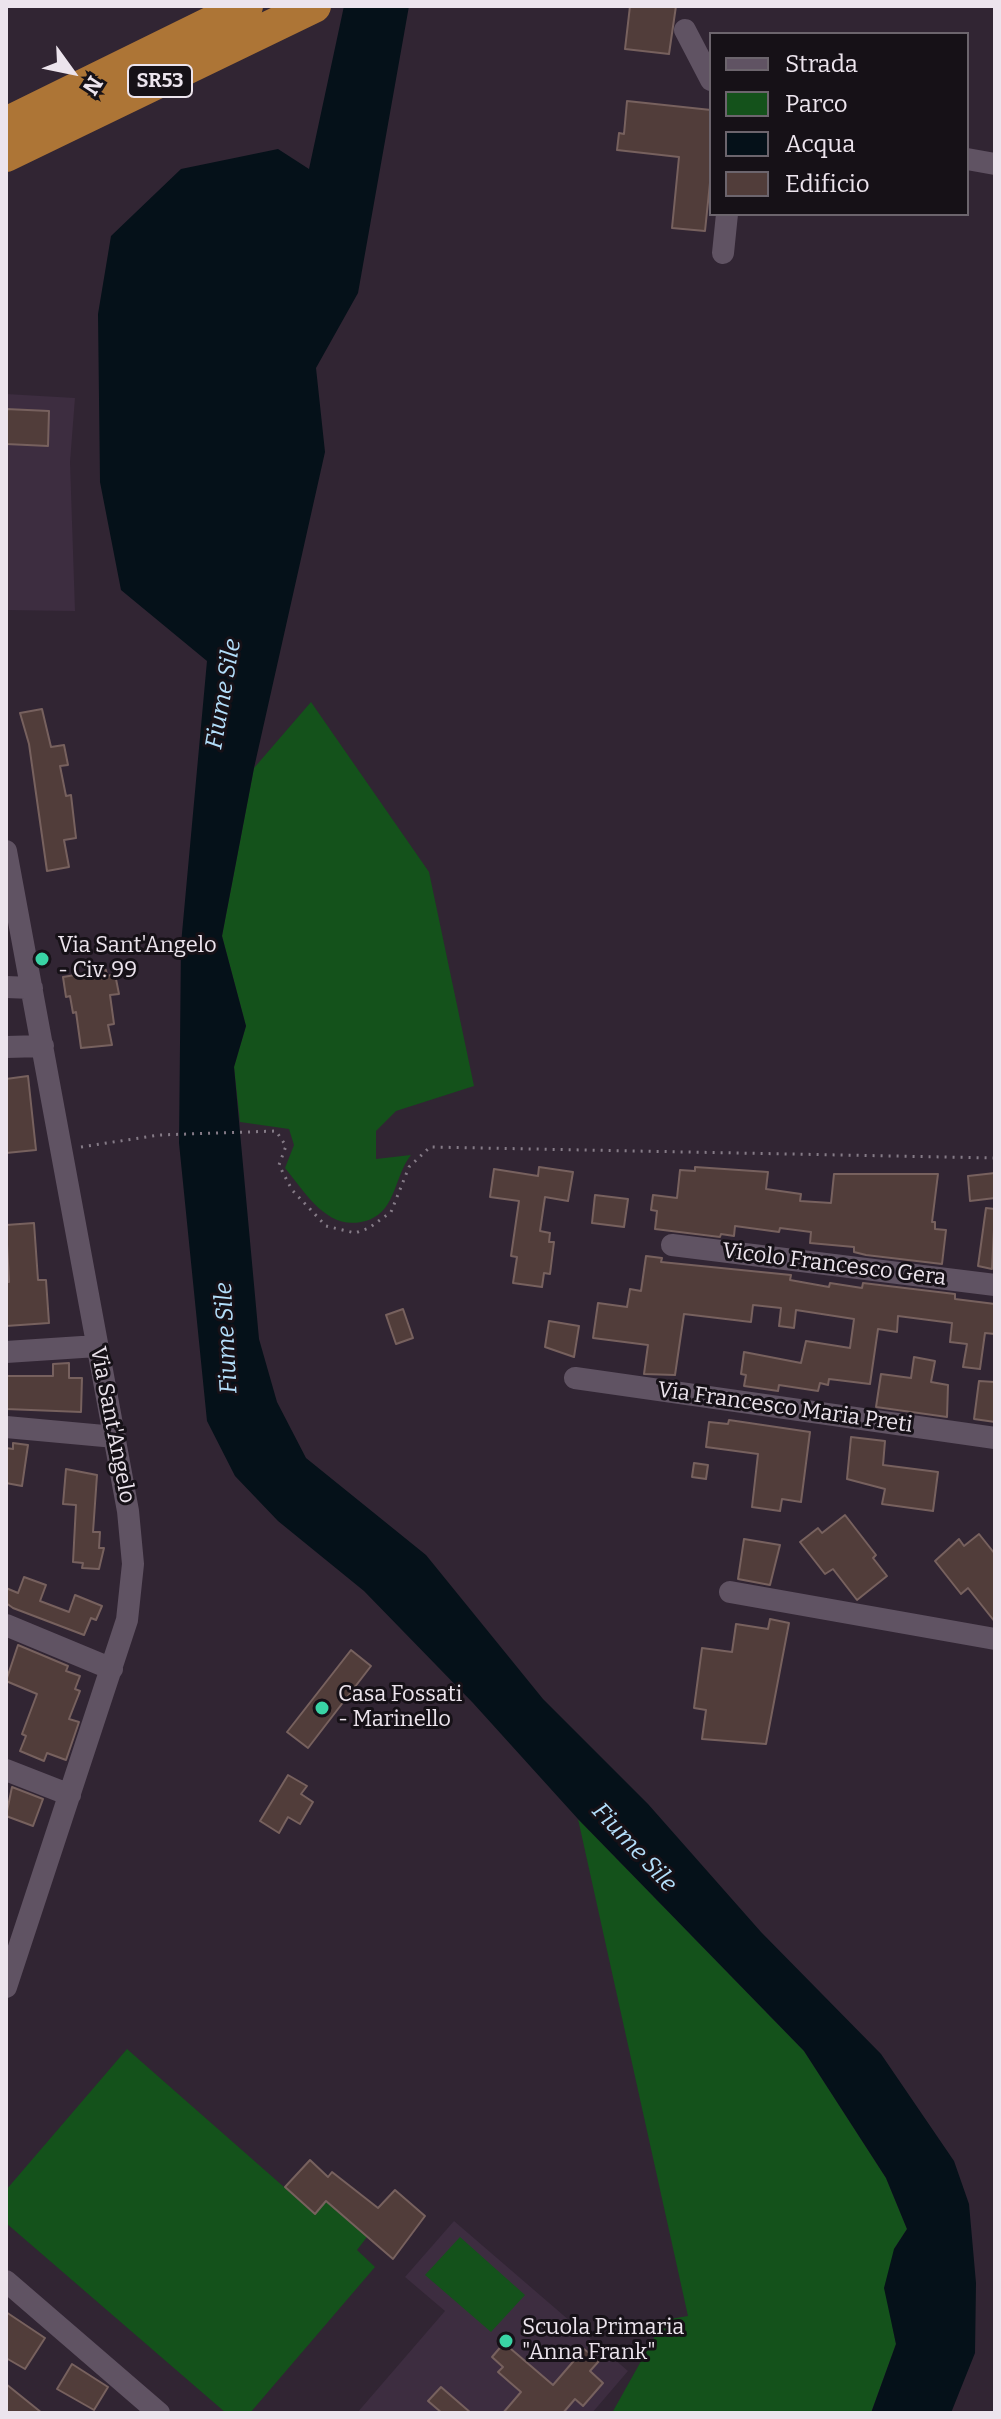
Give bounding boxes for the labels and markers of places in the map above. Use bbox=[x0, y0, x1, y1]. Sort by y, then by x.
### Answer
place label: Via Sant'Angelo - Civ. 99 bbox=[58, 933, 217, 984]
marker: Via Sant'Angelo - Civ. 99 bbox=[33, 950, 51, 968]
place label: Casa Fossati - Marinello bbox=[338, 1682, 462, 1734]
marker: Casa Fossati - Marinello bbox=[313, 1699, 331, 1717]
place label: Scuola Primaria "Anna Frank" bbox=[522, 2315, 684, 2366]
marker: Scuola Primaria "Anna Frank" bbox=[497, 2332, 515, 2350]

